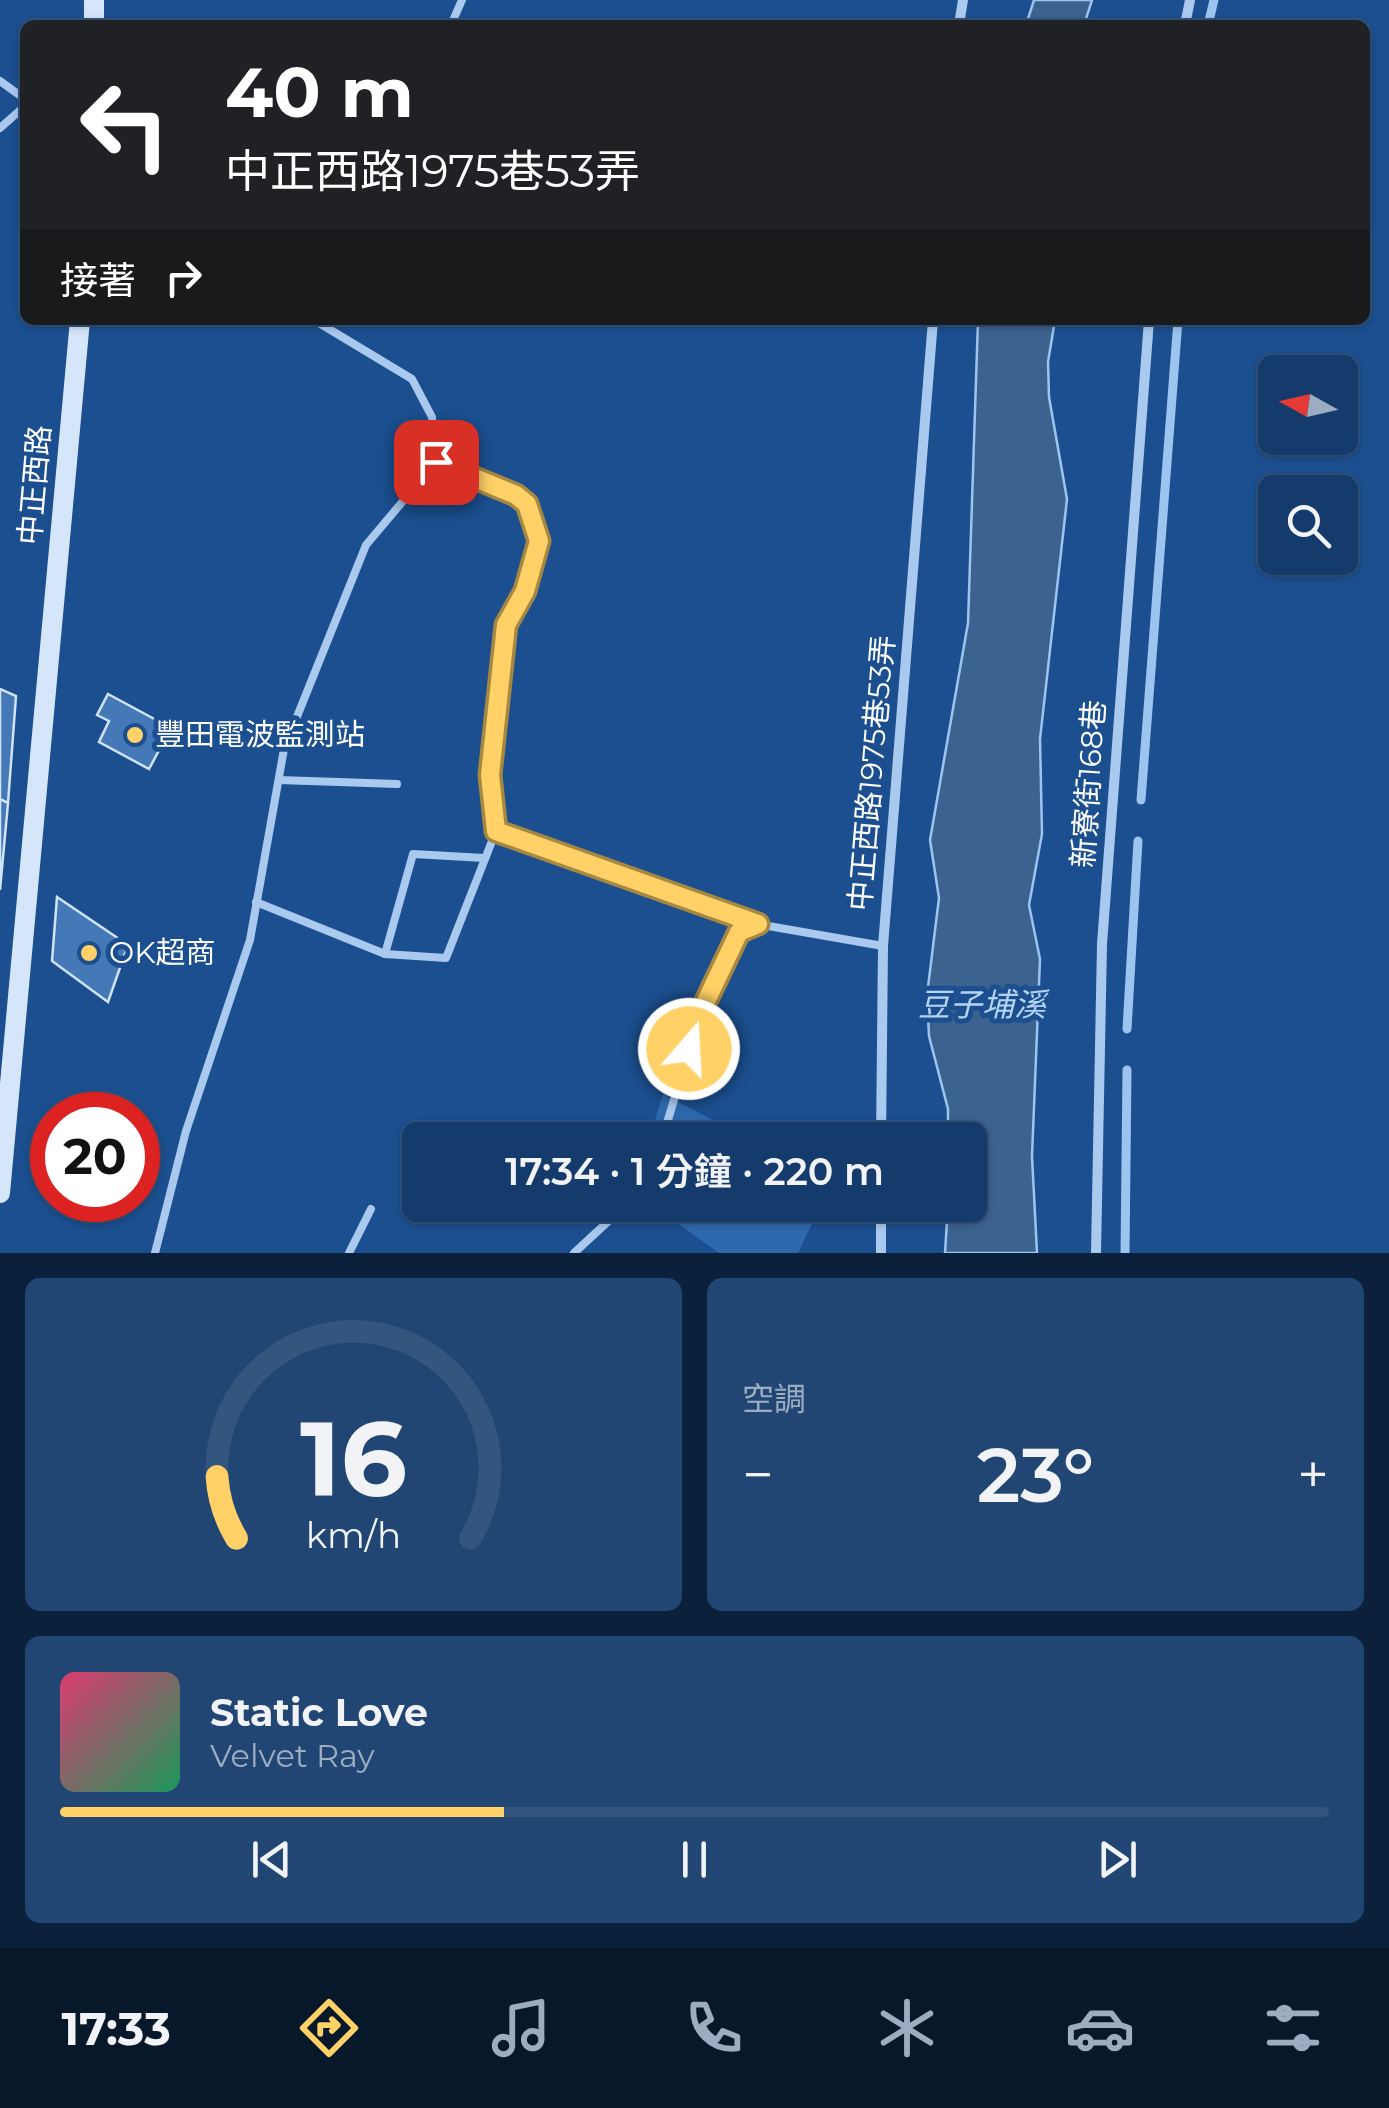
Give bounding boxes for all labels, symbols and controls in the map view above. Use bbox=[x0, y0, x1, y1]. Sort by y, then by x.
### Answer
text: 40 m bbox=[225, 49, 414, 135]
icon: left bbox=[60, 60, 190, 190]
text: 中正西路1975巷53弄 bbox=[225, 143, 640, 198]
icon: right bbox=[156, 250, 211, 305]
text: 接著 bbox=[60, 257, 136, 304]
north arrow bbox=[1258, 355, 1358, 455]
map controls bbox=[1258, 355, 1358, 575]
pin bbox=[394, 420, 479, 505]
street label: 中正西路 bbox=[11, 424, 58, 546]
icon: arrive bbox=[409, 435, 464, 490]
button: search bbox=[1258, 475, 1358, 575]
street label: 中正西路1975巷53弄 bbox=[841, 634, 902, 912]
street label: 新寮街168巷 bbox=[1064, 699, 1113, 869]
place label: 豐田電波監測站 bbox=[155, 716, 365, 753]
marker: 豐田電波監測站 bbox=[124, 724, 146, 746]
place label: OK超商 bbox=[109, 934, 216, 971]
marker: OK超商 bbox=[78, 942, 100, 964]
water label: 豆子埔溪 bbox=[918, 985, 1050, 1024]
position arrow bbox=[637, 997, 741, 1101]
speed limit sign: 20 bbox=[30, 1092, 160, 1222]
text: 17:34 · 1 分鐘 · 220 m bbox=[505, 1148, 884, 1195]
text: 空調 bbox=[742, 1379, 806, 1418]
text: 16 bbox=[300, 1395, 407, 1522]
text: 23° bbox=[977, 1429, 1094, 1521]
text: − bbox=[742, 1441, 774, 1508]
text: + bbox=[1297, 1441, 1329, 1508]
text: km/h bbox=[306, 1513, 401, 1557]
text: Static Love bbox=[210, 1689, 428, 1736]
text: Velvet Ray bbox=[210, 1736, 375, 1775]
icon: previous bbox=[244, 1832, 299, 1887]
icon: pause bbox=[667, 1832, 722, 1887]
icon: next bbox=[1090, 1832, 1145, 1887]
icon: directions bbox=[294, 1993, 364, 2063]
icon: music bbox=[486, 1993, 556, 2063]
icon: phone bbox=[679, 1993, 749, 2063]
icon: climate bbox=[872, 1993, 942, 2063]
icon: car bbox=[1065, 1993, 1135, 2063]
icon: filters bbox=[1258, 1993, 1328, 2063]
text: 17:33 bbox=[61, 2001, 171, 2056]

